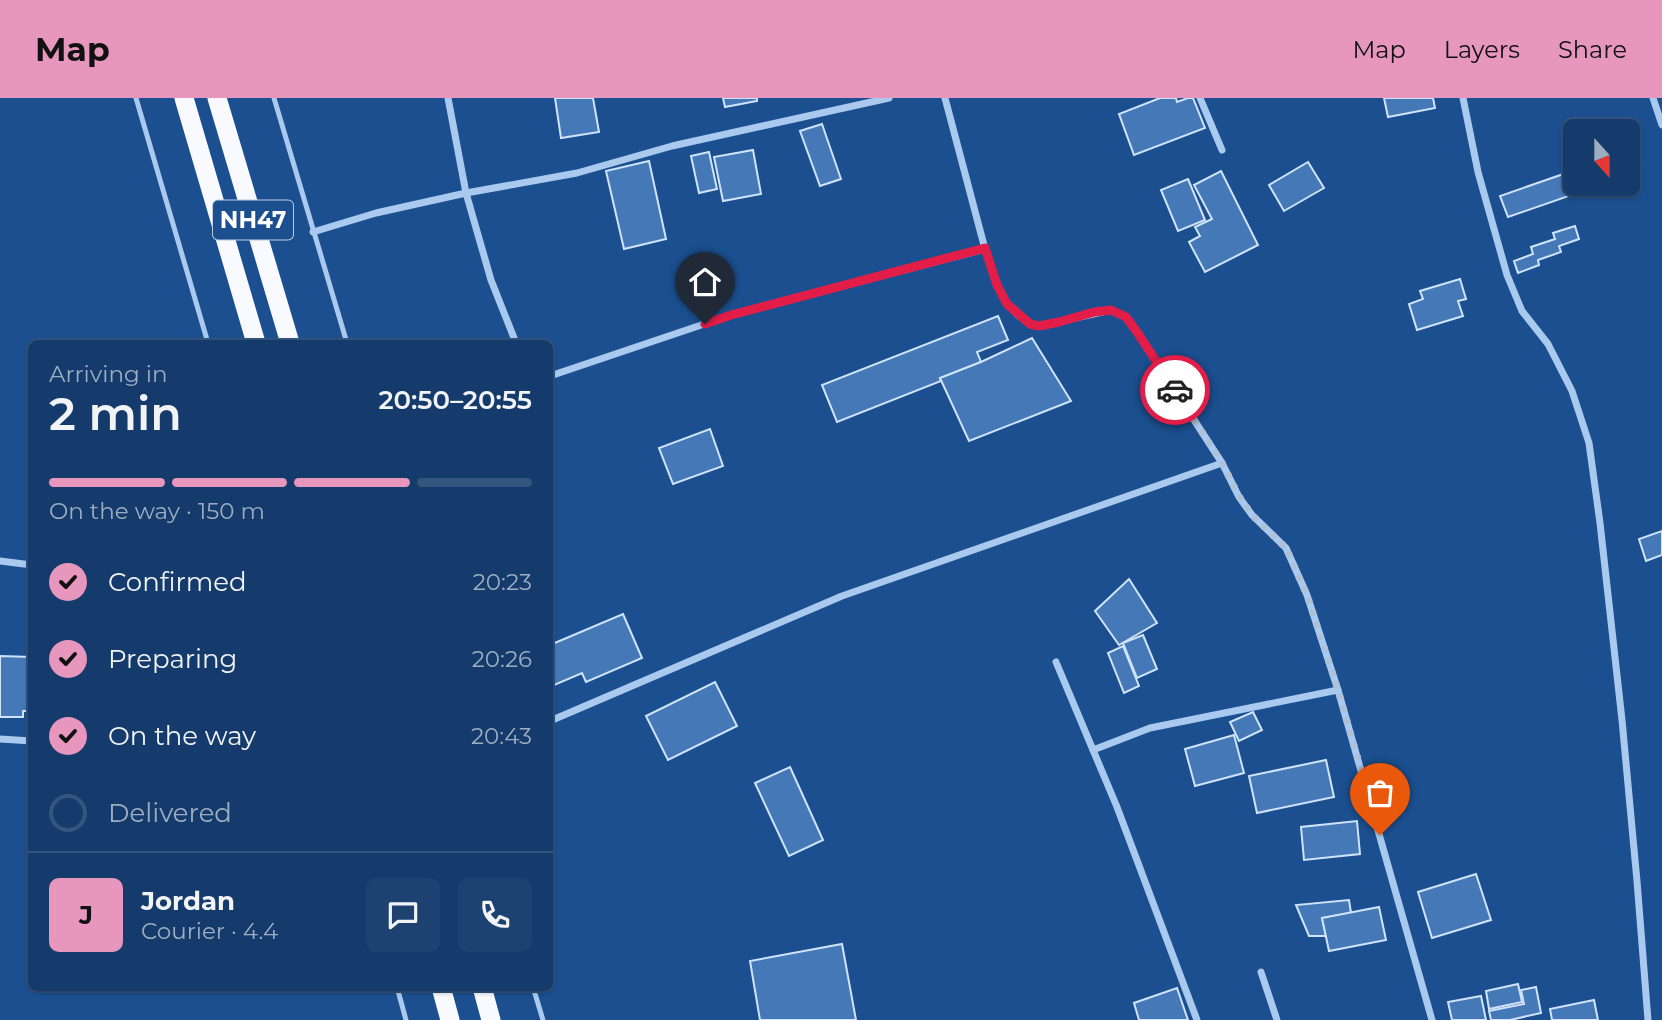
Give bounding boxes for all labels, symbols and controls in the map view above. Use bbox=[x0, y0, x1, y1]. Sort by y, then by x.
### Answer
text: Map bbox=[35, 29, 110, 69]
text: Map bbox=[1352, 35, 1406, 64]
text: Layers bbox=[1444, 35, 1520, 64]
text: Share bbox=[1558, 35, 1627, 64]
north arrow bbox=[1563, 119, 1640, 196]
map controls bbox=[1563, 119, 1640, 196]
road number: NH47 bbox=[213, 200, 293, 239]
pin bbox=[675, 252, 735, 324]
icon: home bbox=[686, 263, 724, 301]
courier bbox=[1140, 355, 1210, 425]
text: Arriving in bbox=[49, 360, 168, 388]
icon: car bbox=[1156, 371, 1194, 409]
text: 20:50–20:55 bbox=[378, 384, 532, 416]
text: 2 min bbox=[49, 385, 182, 442]
text: On the way · 150 m bbox=[49, 497, 265, 525]
icon: check bbox=[49, 563, 87, 601]
text: Confirmed bbox=[108, 566, 247, 598]
text: 20:23 bbox=[473, 568, 532, 596]
icon: check bbox=[49, 640, 87, 678]
text: Preparing bbox=[108, 643, 237, 675]
text: 20:26 bbox=[472, 645, 532, 673]
icon: check bbox=[49, 717, 87, 755]
text: On the way bbox=[108, 720, 256, 752]
text: 20:43 bbox=[471, 722, 532, 750]
pin bbox=[1350, 763, 1410, 835]
icon: bag bbox=[1361, 774, 1399, 812]
text: Delivered bbox=[108, 797, 232, 829]
button: chat bbox=[366, 878, 440, 952]
button: phone bbox=[458, 878, 532, 952]
text: Jordan bbox=[141, 885, 235, 917]
text: J bbox=[79, 899, 93, 931]
text: Courier · 4.4 bbox=[141, 917, 278, 945]

